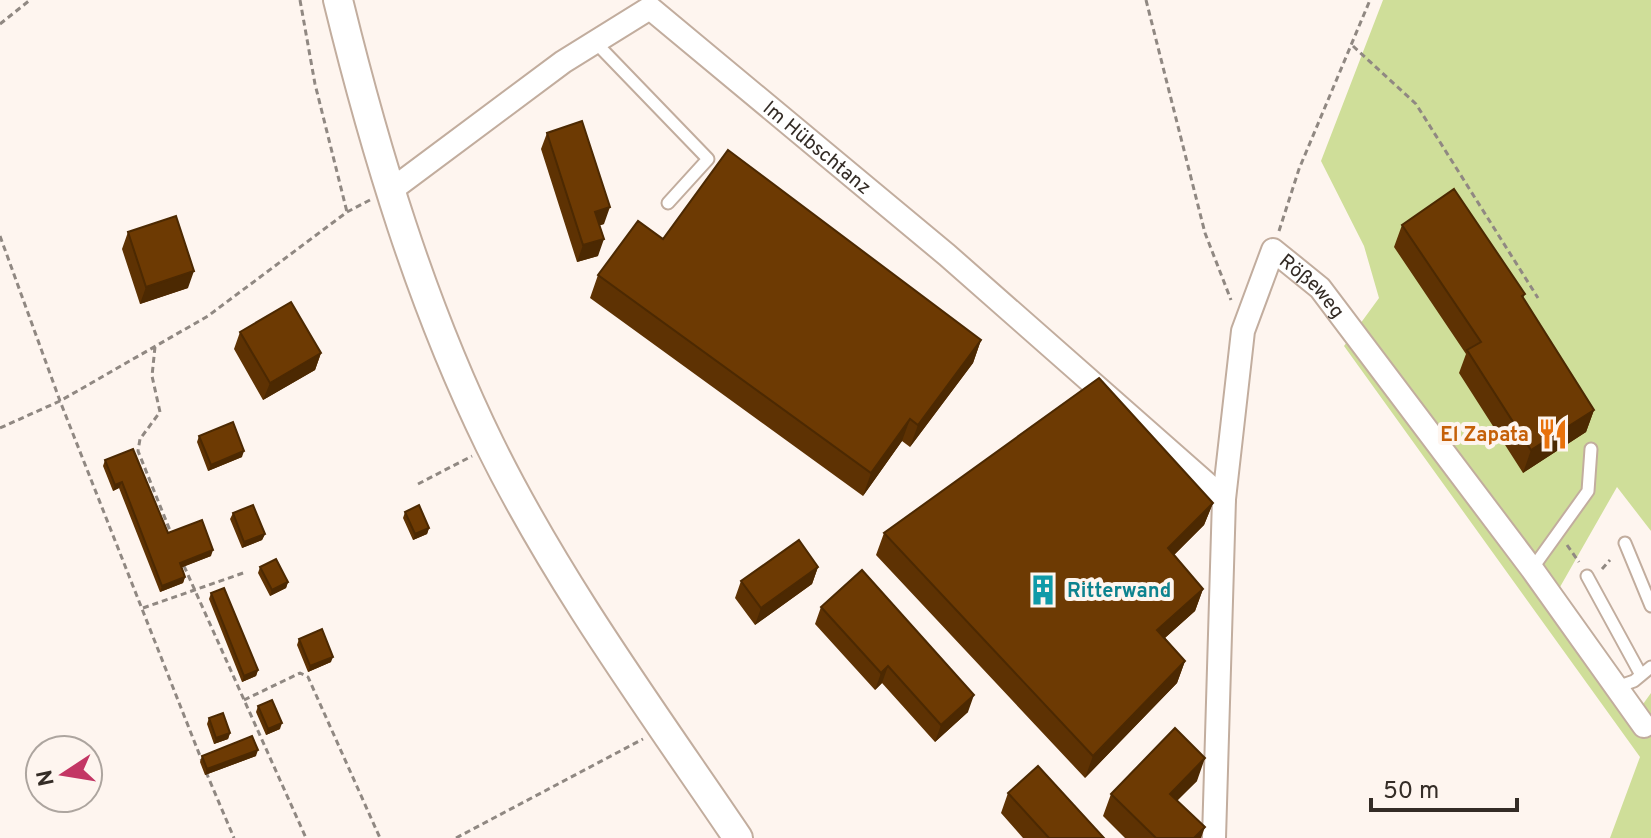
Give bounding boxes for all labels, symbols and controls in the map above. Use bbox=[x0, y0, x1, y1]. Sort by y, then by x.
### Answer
street label: Im Hübschtanz bbox=[757, 96, 876, 201]
street label: Rößeweg bbox=[1273, 249, 1349, 324]
restaurant icon: El Zapata bbox=[1536, 417, 1570, 451]
place label: El Zapata bbox=[1440, 423, 1529, 449]
building icon: Ritterwand bbox=[1026, 573, 1060, 607]
place label: Ritterwand bbox=[1067, 579, 1171, 605]
north arrow bbox=[24, 734, 104, 814]
scale bar bbox=[1371, 762, 1517, 812]
text: N bbox=[32, 767, 62, 788]
text: 50 m bbox=[1383, 777, 1439, 807]

